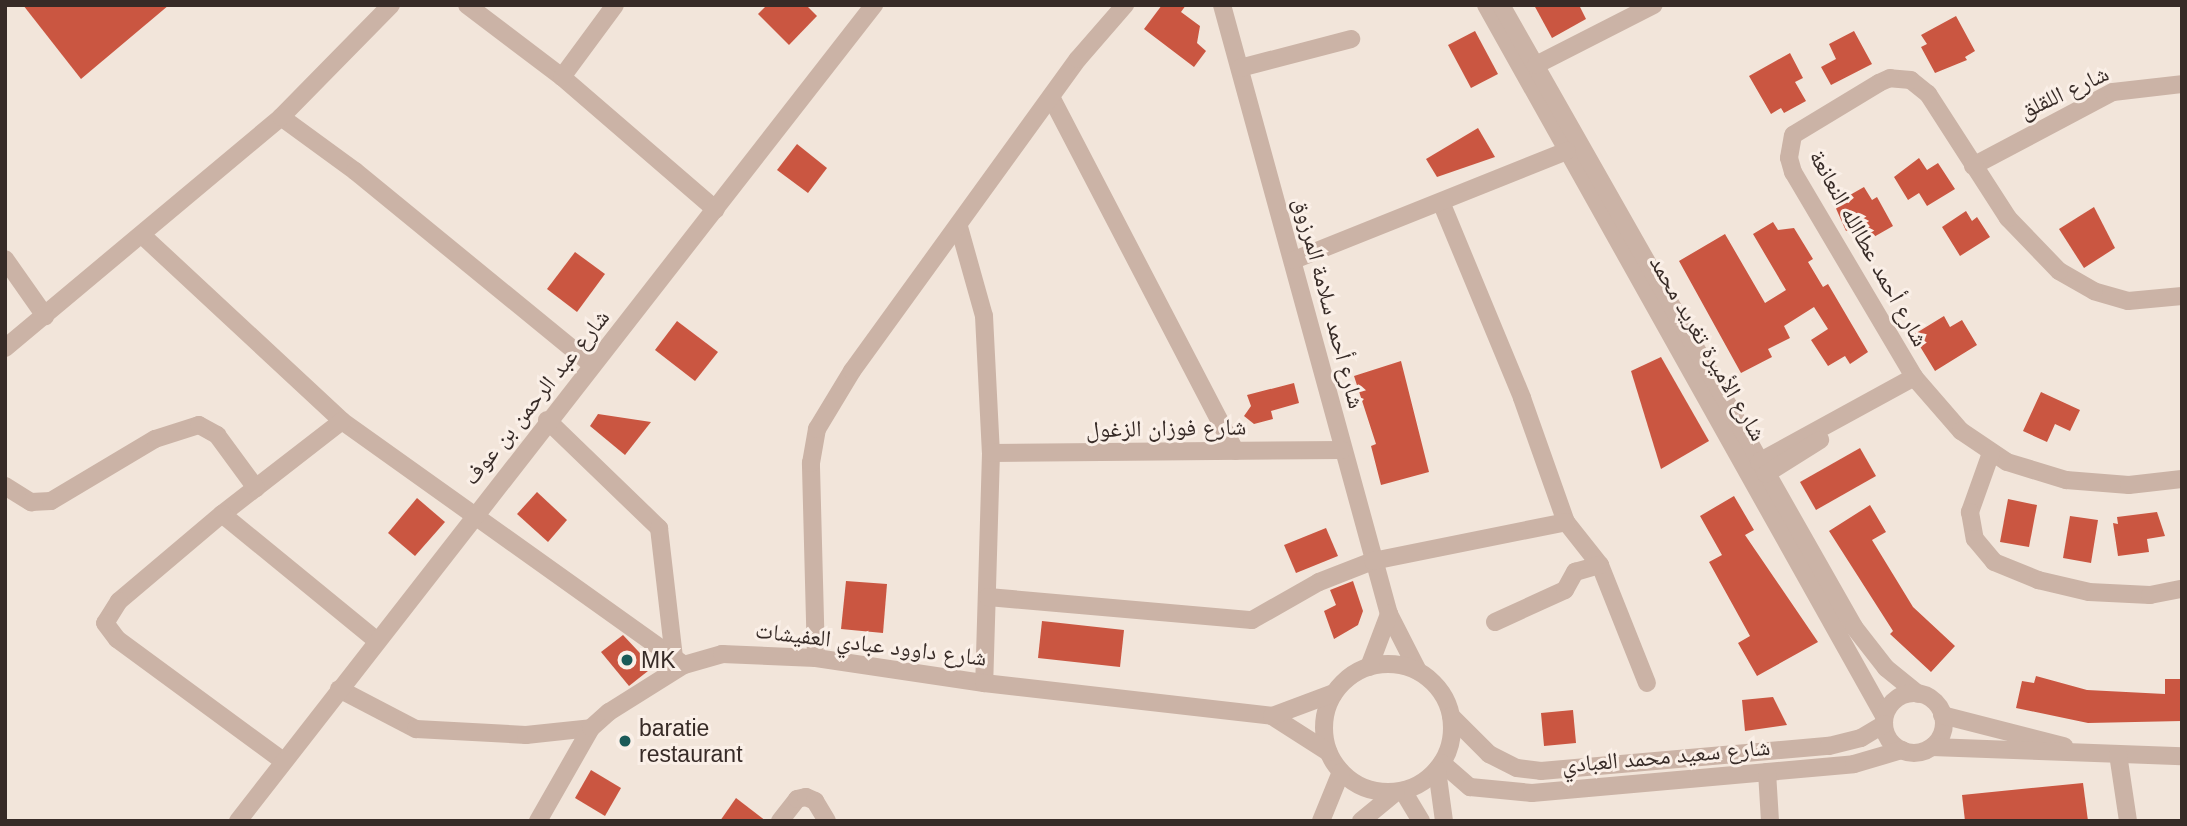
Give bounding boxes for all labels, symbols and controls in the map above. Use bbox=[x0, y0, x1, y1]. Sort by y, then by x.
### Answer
street label: شارع اللقلق bbox=[2015, 59, 2113, 125]
street label: شارع أحمد عطاالله النعانعة bbox=[1804, 145, 1934, 351]
street label: شارع أحمد سلامة المرزوق bbox=[1288, 195, 1370, 411]
street label: شارع الأميرة تغريد محمد bbox=[1644, 250, 1772, 446]
street label: شارع عبد الرحمن بن عوف bbox=[457, 304, 615, 490]
street label: شارع فوزان الزغول bbox=[1086, 413, 1246, 443]
street label: شارع داوود عبادي العفيشات bbox=[754, 616, 988, 672]
place label: MK bbox=[641, 646, 676, 674]
marker: MK bbox=[619, 652, 635, 668]
place label: baratie restaurant bbox=[639, 714, 743, 768]
marker: baratie restaurant bbox=[617, 733, 633, 749]
street label: شارع سعيد محمد العبادي bbox=[1561, 733, 1771, 779]

